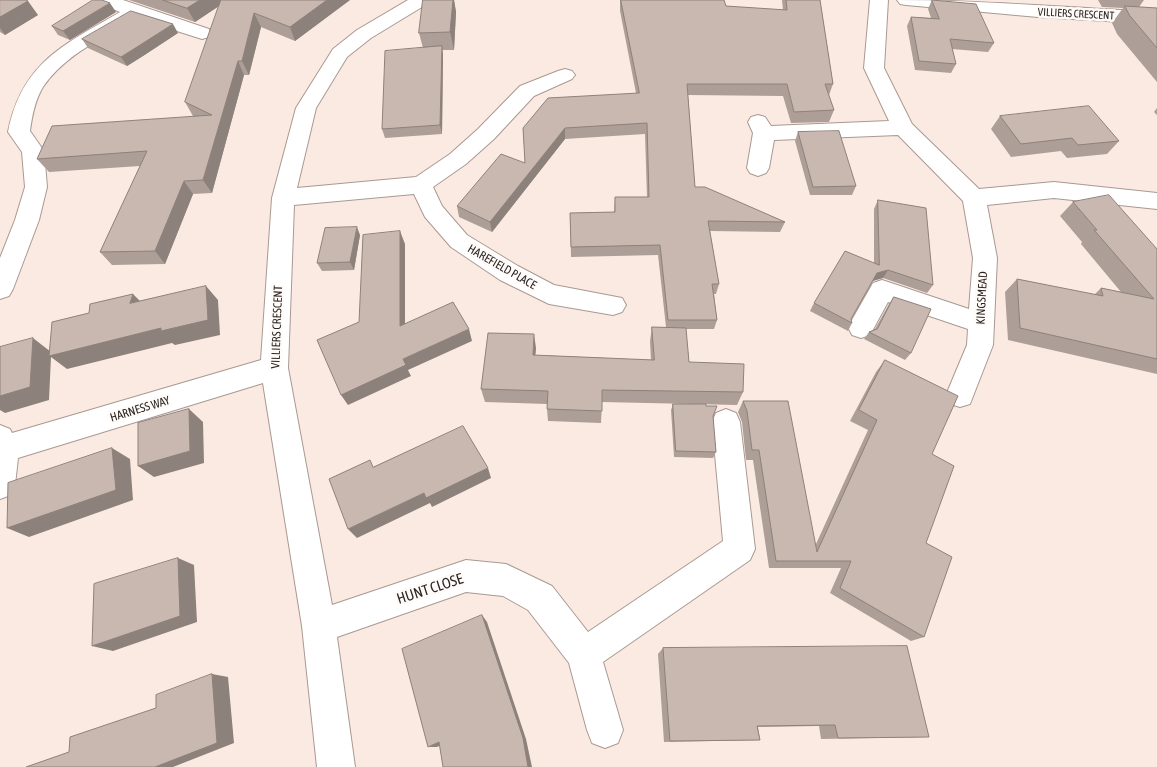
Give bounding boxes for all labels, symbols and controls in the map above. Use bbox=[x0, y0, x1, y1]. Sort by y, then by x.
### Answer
street label: VILLIERS CRESCENT bbox=[1037, 5, 1115, 23]
street label: HAREFIELD PLACE bbox=[465, 242, 539, 292]
street label: KINGSMEAD bbox=[973, 271, 991, 325]
street label: VILLIERS CRESCENT bbox=[268, 285, 286, 369]
street label: HARNESS WAY bbox=[108, 393, 172, 425]
street label: HUNT CLOSE bbox=[395, 570, 465, 608]

